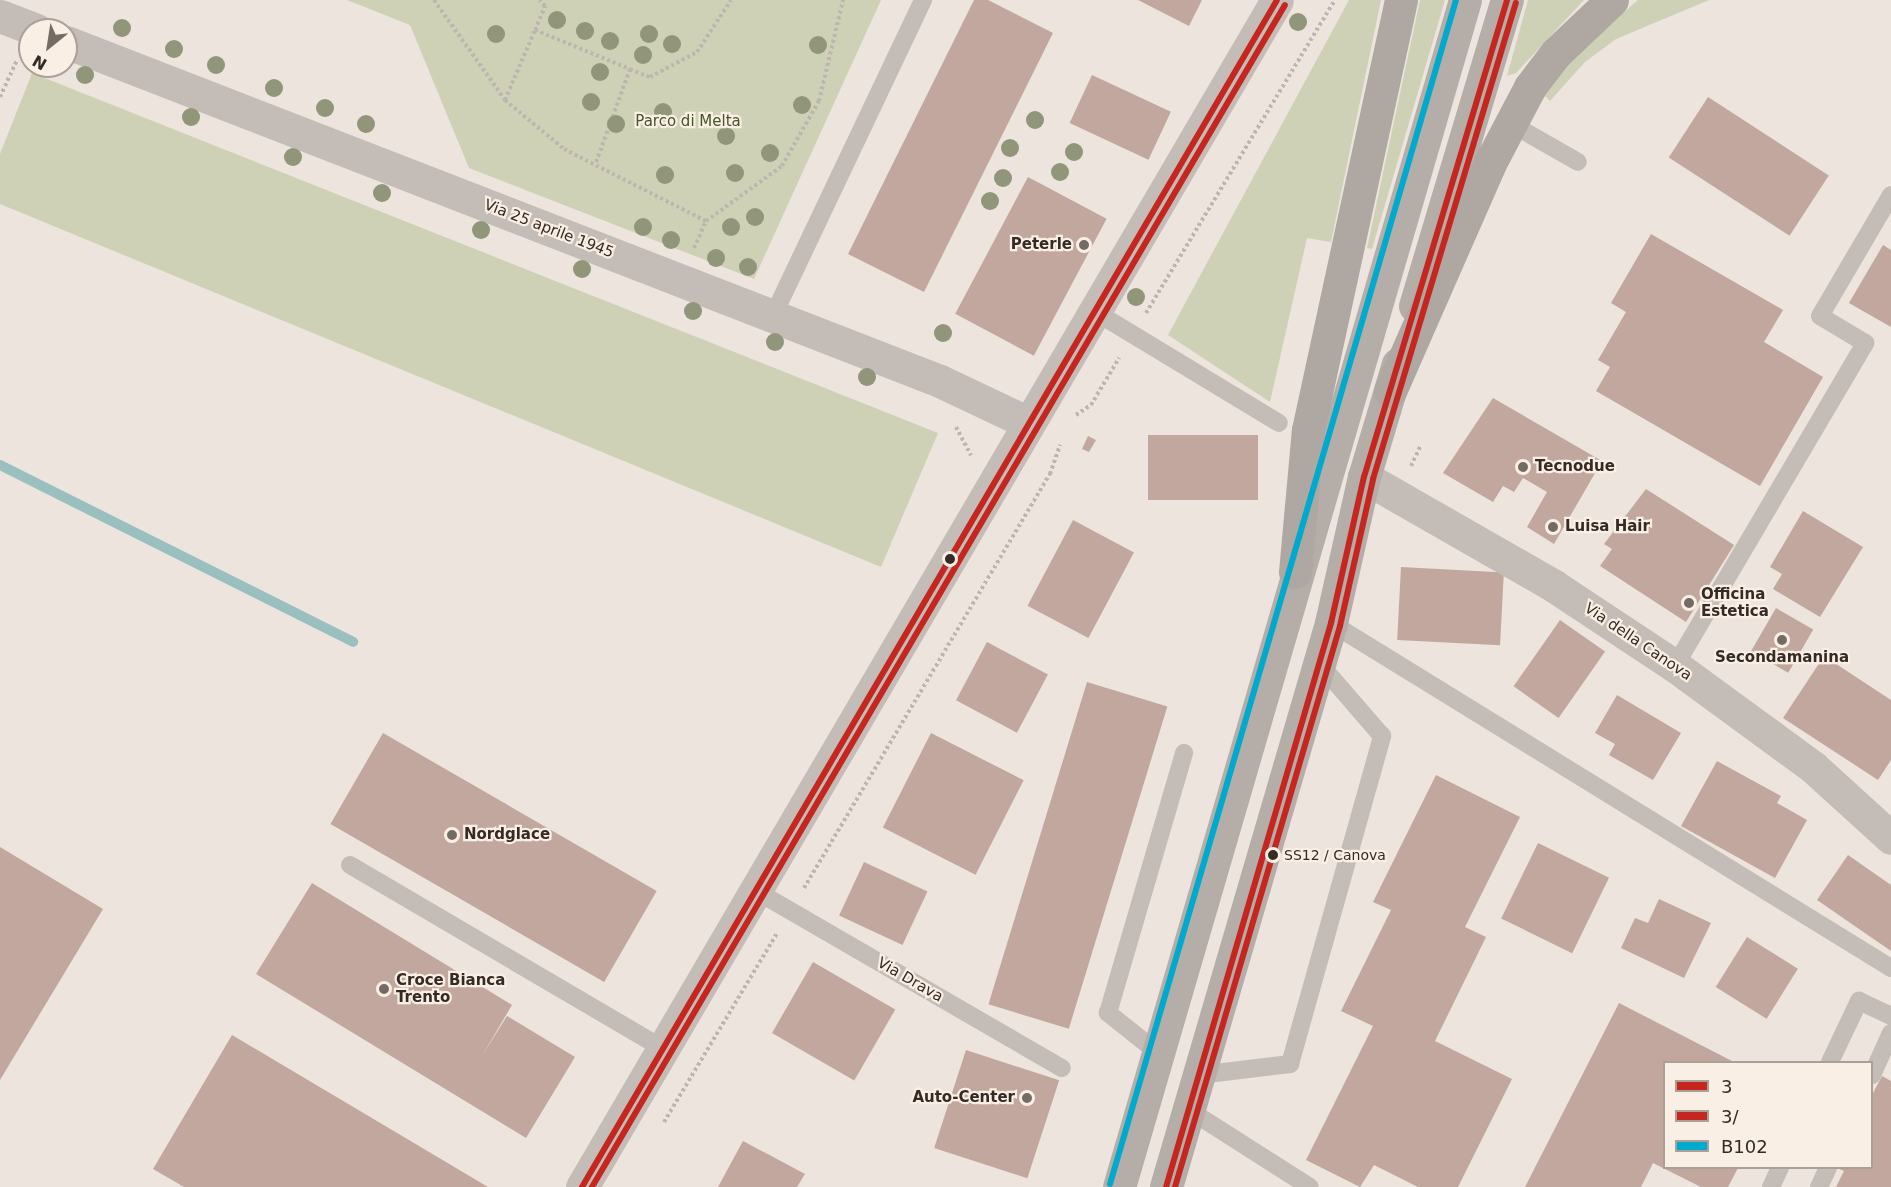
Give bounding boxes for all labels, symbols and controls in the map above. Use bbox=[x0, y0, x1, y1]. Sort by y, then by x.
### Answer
north arrow bbox=[18, 18, 78, 78]
text: N bbox=[29, 51, 50, 74]
park label: Parco di Melta bbox=[635, 113, 741, 131]
street label: Via 25 aprile 1945 bbox=[482, 196, 616, 262]
place label: Peterle bbox=[1011, 236, 1072, 254]
marker: Peterle bbox=[1077, 238, 1091, 252]
place label: Tecnodue bbox=[1535, 458, 1615, 476]
marker: Tecnodue bbox=[1516, 460, 1530, 474]
place label: Luisa Hair bbox=[1565, 518, 1650, 536]
marker: Luisa Hair bbox=[1546, 520, 1560, 534]
unlabelled marker bbox=[944, 553, 956, 565]
place label: Officina Estetica bbox=[1701, 585, 1769, 620]
marker: Officina Estetica bbox=[1682, 596, 1696, 610]
street label: Via della Canova bbox=[1581, 599, 1695, 685]
marker: Secondamanina bbox=[1775, 633, 1789, 647]
place label: Secondamanina bbox=[1715, 649, 1849, 667]
place label: Nordglace bbox=[464, 826, 550, 844]
marker: Nordglace bbox=[445, 828, 459, 842]
place label: SS12 / Canova bbox=[1284, 847, 1386, 863]
marker: SS12 / Canova bbox=[1267, 849, 1279, 861]
street label: Via Drava bbox=[874, 954, 946, 1006]
place label: Croce Bianca Trento bbox=[396, 971, 505, 1006]
marker: Croce Bianca Trento bbox=[377, 982, 391, 996]
legend bbox=[1663, 1061, 1873, 1169]
text: 3 bbox=[1721, 1076, 1732, 1097]
place label: Auto-Center bbox=[912, 1089, 1015, 1107]
marker: Auto-Center bbox=[1020, 1091, 1034, 1105]
text: 3/ bbox=[1721, 1106, 1739, 1127]
text: B102 bbox=[1721, 1136, 1768, 1157]

